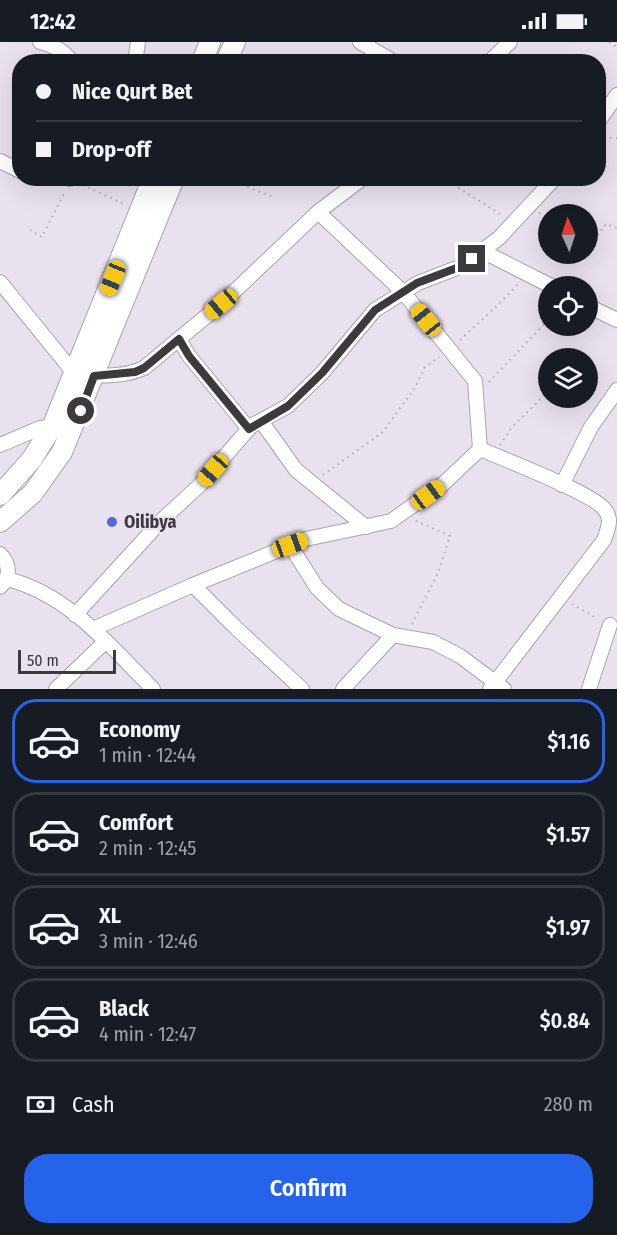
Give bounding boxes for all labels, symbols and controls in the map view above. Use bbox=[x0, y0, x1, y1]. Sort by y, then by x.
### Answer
text: 12:42 bbox=[30, 8, 76, 35]
text: Nice Qurt Bet bbox=[72, 78, 193, 105]
text: Drop-off bbox=[72, 136, 151, 163]
north arrow bbox=[538, 204, 598, 264]
map controls bbox=[538, 204, 598, 408]
route end bbox=[458, 245, 485, 272]
car bbox=[98, 258, 128, 298]
button: locate bbox=[538, 276, 598, 336]
car bbox=[201, 286, 241, 322]
car bbox=[408, 300, 444, 340]
button: layers bbox=[538, 348, 598, 408]
route start bbox=[67, 397, 94, 424]
car bbox=[194, 451, 232, 489]
car bbox=[408, 477, 448, 513]
place label: Oilibya bbox=[124, 511, 176, 533]
marker: Oilibya bbox=[105, 515, 119, 529]
car bbox=[270, 530, 310, 560]
scale bar bbox=[18, 647, 116, 674]
text: 50 m bbox=[27, 651, 59, 670]
icon: car bbox=[27, 714, 81, 768]
text: Economy bbox=[99, 716, 180, 743]
text: $1.16 bbox=[547, 728, 590, 755]
text: 1 min · 12:44 bbox=[99, 743, 196, 767]
icon: car bbox=[27, 807, 81, 861]
text: Comfort bbox=[99, 809, 173, 836]
text: $1.57 bbox=[546, 821, 590, 848]
text: 2 min · 12:45 bbox=[99, 836, 197, 860]
icon: car bbox=[27, 900, 81, 954]
text: XL bbox=[99, 902, 121, 929]
text: $1.97 bbox=[546, 914, 590, 941]
text: 3 min · 12:46 bbox=[99, 929, 198, 953]
icon: car bbox=[27, 993, 81, 1047]
text: Black bbox=[99, 995, 149, 1022]
text: $0.84 bbox=[540, 1007, 590, 1034]
text: 4 min · 12:47 bbox=[99, 1022, 196, 1046]
icon: cash bbox=[24, 1088, 57, 1121]
text: Cash bbox=[72, 1091, 115, 1118]
text: 280 m bbox=[544, 1092, 593, 1116]
button: Confirm bbox=[24, 1154, 593, 1223]

